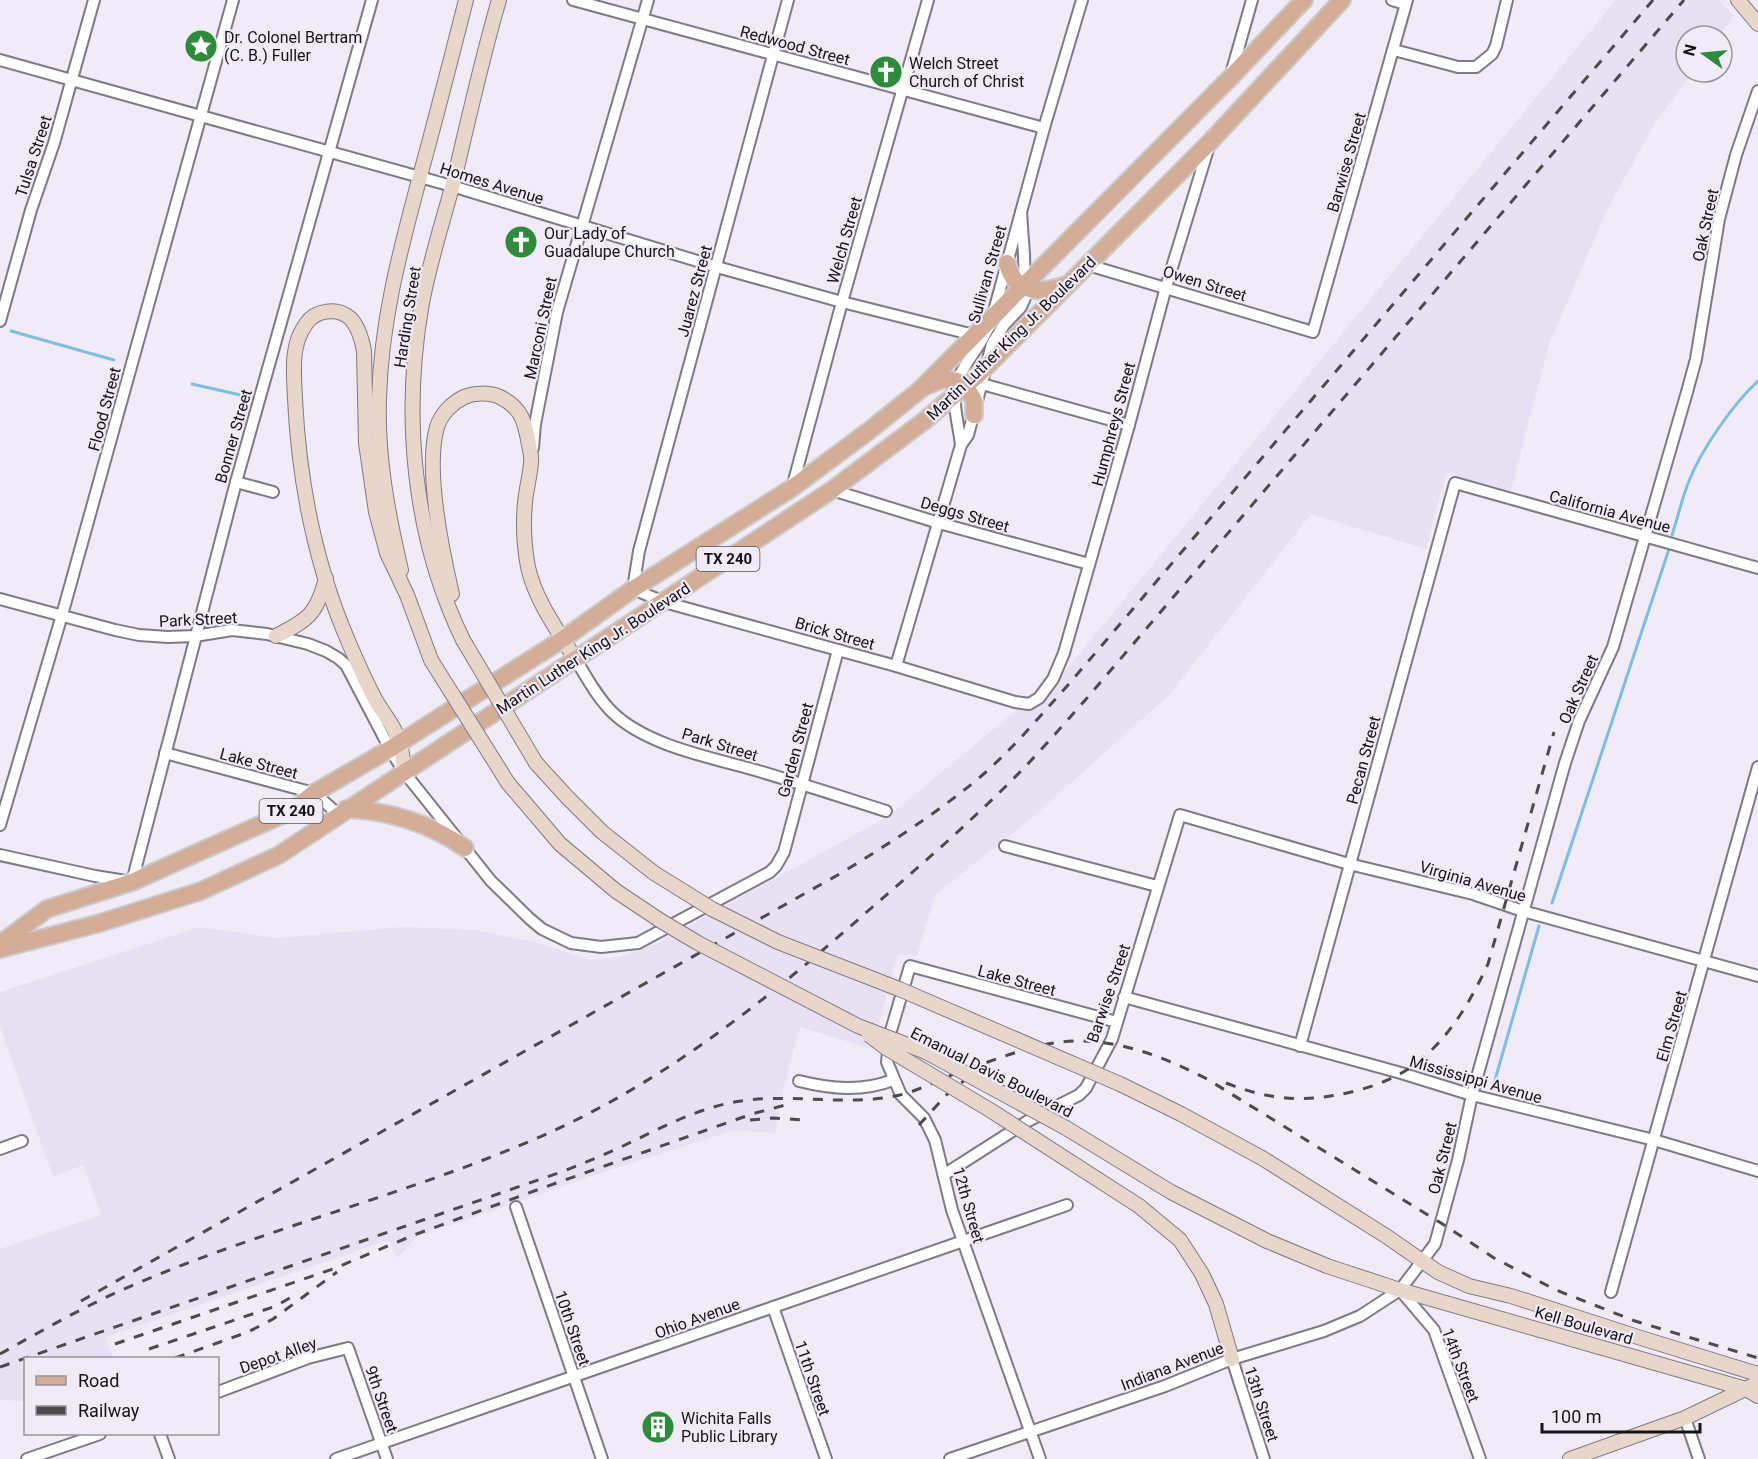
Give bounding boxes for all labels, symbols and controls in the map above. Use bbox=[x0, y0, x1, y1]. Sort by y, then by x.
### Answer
street label: Redwood Street bbox=[738, 22, 852, 69]
north arrow bbox=[1674, 24, 1734, 84]
place icon: Dr. Colonel Bertram (C. B.) Fuller bbox=[183, 28, 219, 64]
place label: Dr. Colonel Bertram (C. B.) Fuller bbox=[224, 28, 362, 65]
text: N bbox=[1679, 42, 1701, 58]
church icon: Welch Street Church of Christ bbox=[868, 54, 904, 90]
place label: Welch Street Church of Christ bbox=[909, 54, 1024, 91]
street label: Barwise Street bbox=[1323, 110, 1370, 214]
street label: Tulsa Street bbox=[11, 113, 56, 199]
street label: Homes Avenue bbox=[438, 159, 546, 208]
street label: Oak Street bbox=[1689, 187, 1722, 263]
street label: Welch Street bbox=[823, 194, 866, 286]
street label: Sullivan Street bbox=[964, 223, 1011, 325]
church icon: Our Lady of Guadalupe Church bbox=[503, 224, 539, 260]
place label: Our Lady of Guadalupe Church bbox=[544, 224, 675, 261]
street label: Juarez Street bbox=[673, 243, 716, 339]
street label: Martin Luther King Jr. Boulevard bbox=[923, 253, 1100, 424]
street label: Owen Street bbox=[1161, 262, 1249, 305]
street label: Harding Street bbox=[390, 265, 425, 369]
street label: Marconi Street bbox=[520, 275, 561, 381]
street label: Humphreys Street bbox=[1088, 360, 1139, 488]
street label: Flood Street bbox=[84, 365, 125, 453]
street label: Bonner Street bbox=[211, 387, 256, 485]
street label: California Avenue bbox=[1547, 486, 1673, 537]
street label: Deggs Street bbox=[918, 493, 1011, 536]
road number: TX 240 bbox=[696, 547, 760, 571]
street label: Martin Luther King Jr. Boulevard bbox=[493, 579, 694, 718]
street label: Park Street bbox=[158, 608, 238, 631]
street label: Brick Street bbox=[793, 613, 877, 654]
street label: Oak Street bbox=[1555, 652, 1602, 727]
street label: Garden Street bbox=[774, 701, 817, 800]
street label: Pecan Street bbox=[1343, 714, 1384, 806]
street label: Park Street bbox=[680, 724, 760, 765]
street label: Lake Street bbox=[218, 744, 300, 783]
road number: TX 240 bbox=[260, 799, 322, 823]
street label: Virginia Avenue bbox=[1417, 857, 1528, 906]
street label: Barwise Street bbox=[1083, 941, 1134, 1045]
street label: Lake Street bbox=[976, 961, 1058, 1000]
street label: Elm Street bbox=[1652, 988, 1691, 1064]
street label: Emanual Davis Boulevard bbox=[907, 1023, 1076, 1122]
street label: Mississippi Avenue bbox=[1407, 1051, 1544, 1107]
street label: Oak Street bbox=[1424, 1120, 1461, 1196]
street label: 12th Street bbox=[949, 1165, 988, 1245]
street label: 10th Street bbox=[551, 1288, 594, 1368]
street label: Ohio Avenue bbox=[652, 1294, 742, 1343]
street label: Kell Boulevard bbox=[1533, 1302, 1635, 1349]
street label: 14th Street bbox=[1438, 1325, 1483, 1405]
street label: Depot Alley bbox=[237, 1333, 320, 1378]
street label: 11th Street bbox=[791, 1338, 834, 1418]
street label: Indiana Avenue bbox=[1118, 1338, 1226, 1395]
legend bbox=[24, 1357, 219, 1435]
street label: 9th Street bbox=[361, 1363, 402, 1435]
street label: 13th Street bbox=[1240, 1364, 1283, 1444]
text: Road bbox=[78, 1370, 119, 1391]
scale bar bbox=[1542, 1396, 1700, 1434]
text: Railway bbox=[78, 1400, 140, 1421]
text: 100 m bbox=[1551, 1406, 1602, 1427]
building icon: Wichita Falls Public Library bbox=[640, 1409, 676, 1445]
place label: Wichita Falls Public Library bbox=[681, 1409, 778, 1446]

